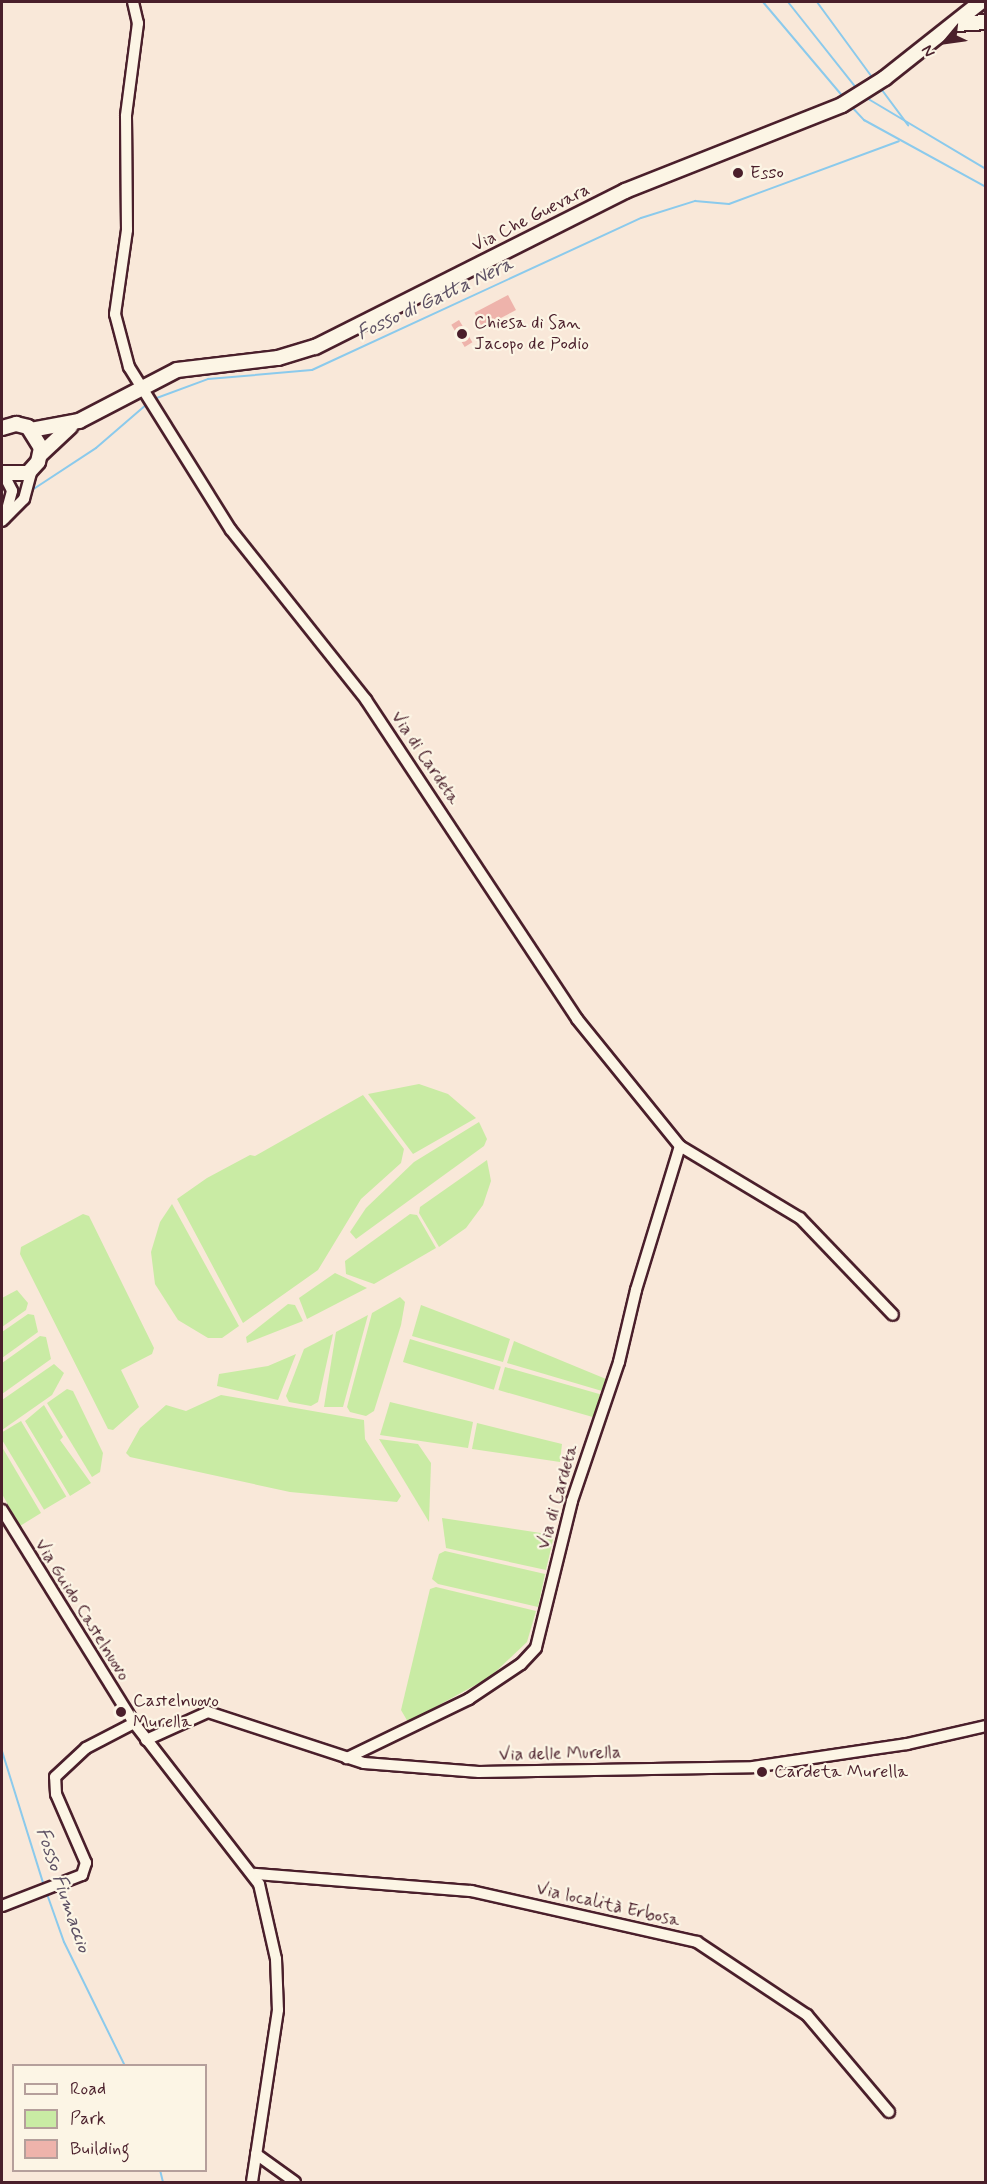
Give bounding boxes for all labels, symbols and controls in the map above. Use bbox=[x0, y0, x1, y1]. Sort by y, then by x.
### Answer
north arrow bbox=[915, 12, 975, 72]
text: N bbox=[917, 41, 941, 61]
place label: Esso bbox=[750, 162, 784, 184]
marker: Esso bbox=[731, 166, 745, 180]
street label: Via Che Guevara bbox=[468, 179, 594, 257]
water label: Fosso di Gatta Nera bbox=[355, 253, 515, 345]
place label: Chiesa di San Jacopo de Podio bbox=[474, 313, 587, 356]
marker: Chiesa di San Jacopo de Podio bbox=[455, 327, 469, 341]
street label: Via di Cardeta bbox=[384, 705, 466, 811]
street label: Via di Cardeta bbox=[532, 1439, 584, 1555]
street label: Via Guido Castelnuovo bbox=[30, 1536, 134, 1684]
place label: Castelnuovo Murella bbox=[133, 1691, 219, 1734]
marker: Castelnuovo Murella bbox=[114, 1705, 128, 1719]
street label: Via delle Murella bbox=[496, 1742, 624, 1766]
place label: Cardeta Murella bbox=[774, 1761, 905, 1783]
marker: Cardeta Murella bbox=[755, 1765, 769, 1779]
water label: Fosso Fiumaccio bbox=[30, 1824, 96, 1956]
street label: Via località Erbosa bbox=[534, 1878, 682, 1932]
legend bbox=[12, 2064, 207, 2172]
text: Road bbox=[70, 2077, 106, 2101]
text: Park bbox=[70, 2107, 106, 2131]
text: Building bbox=[70, 2137, 130, 2161]

